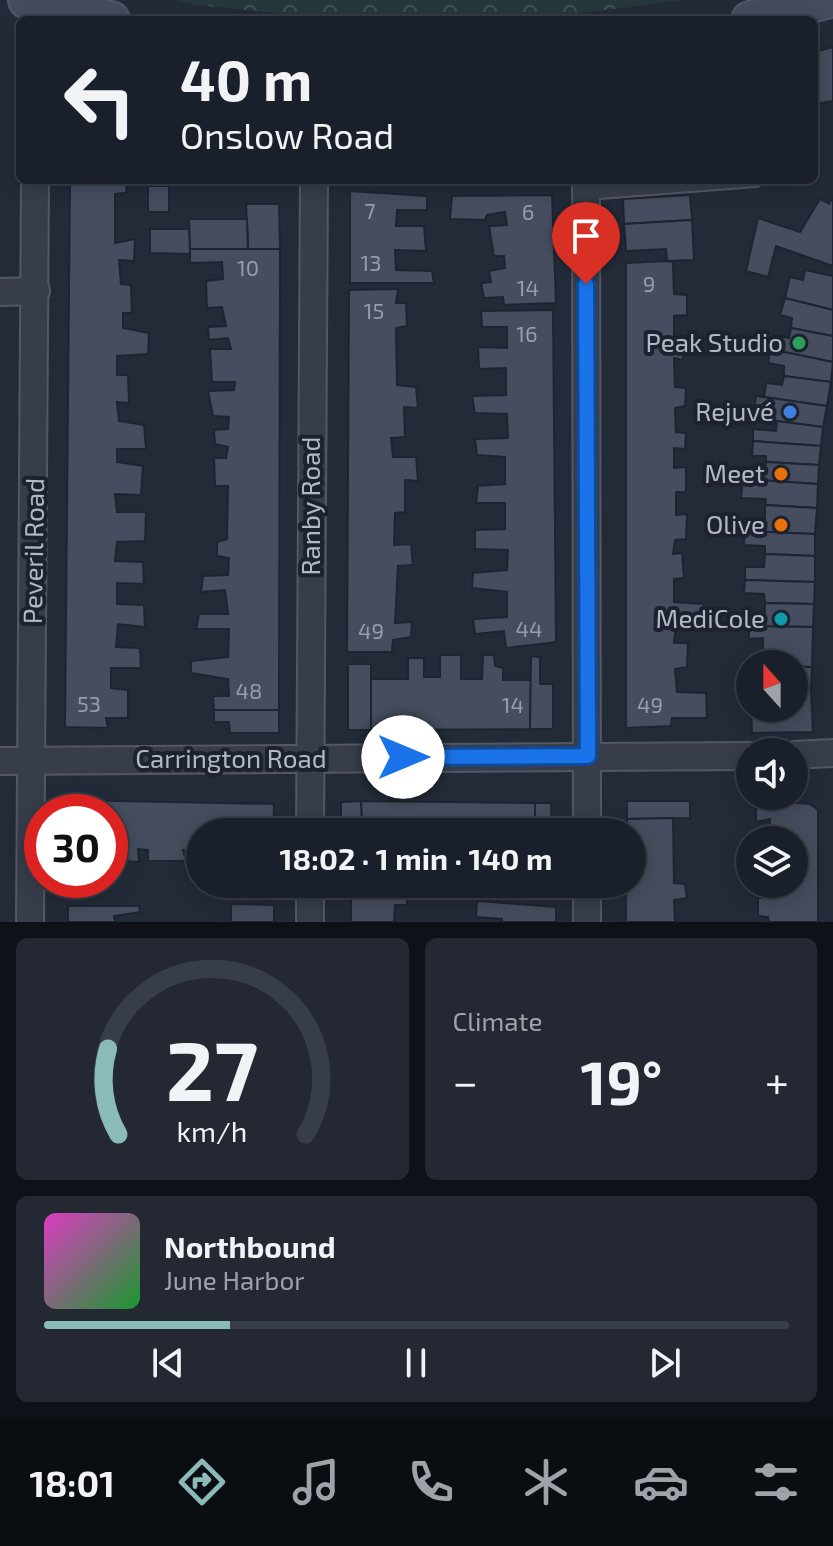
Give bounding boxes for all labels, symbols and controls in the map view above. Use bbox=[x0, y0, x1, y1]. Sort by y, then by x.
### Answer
text: 40 m bbox=[180, 45, 312, 112]
icon: left bbox=[48, 48, 152, 152]
text: Onslow Road bbox=[180, 113, 394, 156]
house number: 7 bbox=[364, 197, 376, 223]
house number: 6 bbox=[522, 198, 534, 224]
pin bbox=[552, 202, 620, 284]
icon: arrive bbox=[564, 214, 608, 258]
house number: 13 bbox=[361, 249, 382, 275]
house number: 10 bbox=[237, 254, 259, 280]
house number: 9 bbox=[643, 270, 655, 296]
house number: 14 bbox=[517, 274, 539, 300]
house number: 15 bbox=[364, 297, 384, 323]
house number: 16 bbox=[516, 320, 538, 346]
place label: Peak Studio bbox=[646, 326, 783, 357]
marker: Peak Studio bbox=[790, 334, 808, 352]
place label: Rejuvé bbox=[695, 395, 774, 426]
marker: Rejuvé bbox=[781, 403, 799, 421]
street label: Ranby Road bbox=[294, 437, 325, 576]
place label: Meet bbox=[704, 457, 765, 488]
marker: Meet bbox=[772, 465, 790, 483]
street label: Peveril Road bbox=[16, 478, 49, 624]
place label: Olive bbox=[706, 508, 765, 539]
marker: Olive bbox=[772, 516, 790, 534]
place label: MediCole bbox=[656, 602, 765, 633]
marker: MediCole bbox=[772, 610, 790, 628]
house number: 44 bbox=[515, 615, 543, 641]
house number: 49 bbox=[358, 617, 384, 643]
north arrow bbox=[736, 650, 808, 722]
map controls bbox=[736, 650, 808, 898]
house number: 48 bbox=[236, 677, 262, 703]
house number: 53 bbox=[77, 690, 101, 716]
house number: 14 bbox=[502, 691, 524, 717]
house number: 49 bbox=[637, 691, 663, 717]
position arrow bbox=[361, 715, 445, 799]
button: sound bbox=[736, 738, 808, 810]
street label: Carrington Road bbox=[135, 742, 327, 773]
speed limit sign: 30 bbox=[24, 794, 128, 898]
button: layers bbox=[736, 826, 808, 898]
text: 18:02 · 1 min · 140 m bbox=[280, 840, 552, 876]
text: Climate bbox=[453, 1005, 542, 1036]
text: 27 bbox=[166, 1018, 258, 1118]
text: 19° bbox=[581, 1045, 662, 1117]
text: − bbox=[453, 1054, 478, 1107]
text: + bbox=[765, 1054, 789, 1107]
text: km/h bbox=[177, 1113, 248, 1148]
text: Northbound bbox=[164, 1228, 336, 1264]
text: June Harbor bbox=[164, 1264, 305, 1295]
icon: previous bbox=[146, 1341, 190, 1385]
icon: pause bbox=[394, 1341, 438, 1385]
icon: next bbox=[643, 1341, 687, 1385]
icon: directions bbox=[174, 1454, 230, 1510]
icon: music bbox=[288, 1454, 344, 1510]
icon: phone bbox=[403, 1454, 459, 1510]
icon: climate bbox=[518, 1454, 574, 1510]
icon: car bbox=[633, 1454, 689, 1510]
icon: filters bbox=[748, 1454, 804, 1510]
text: 18:01 bbox=[29, 1461, 115, 1504]

